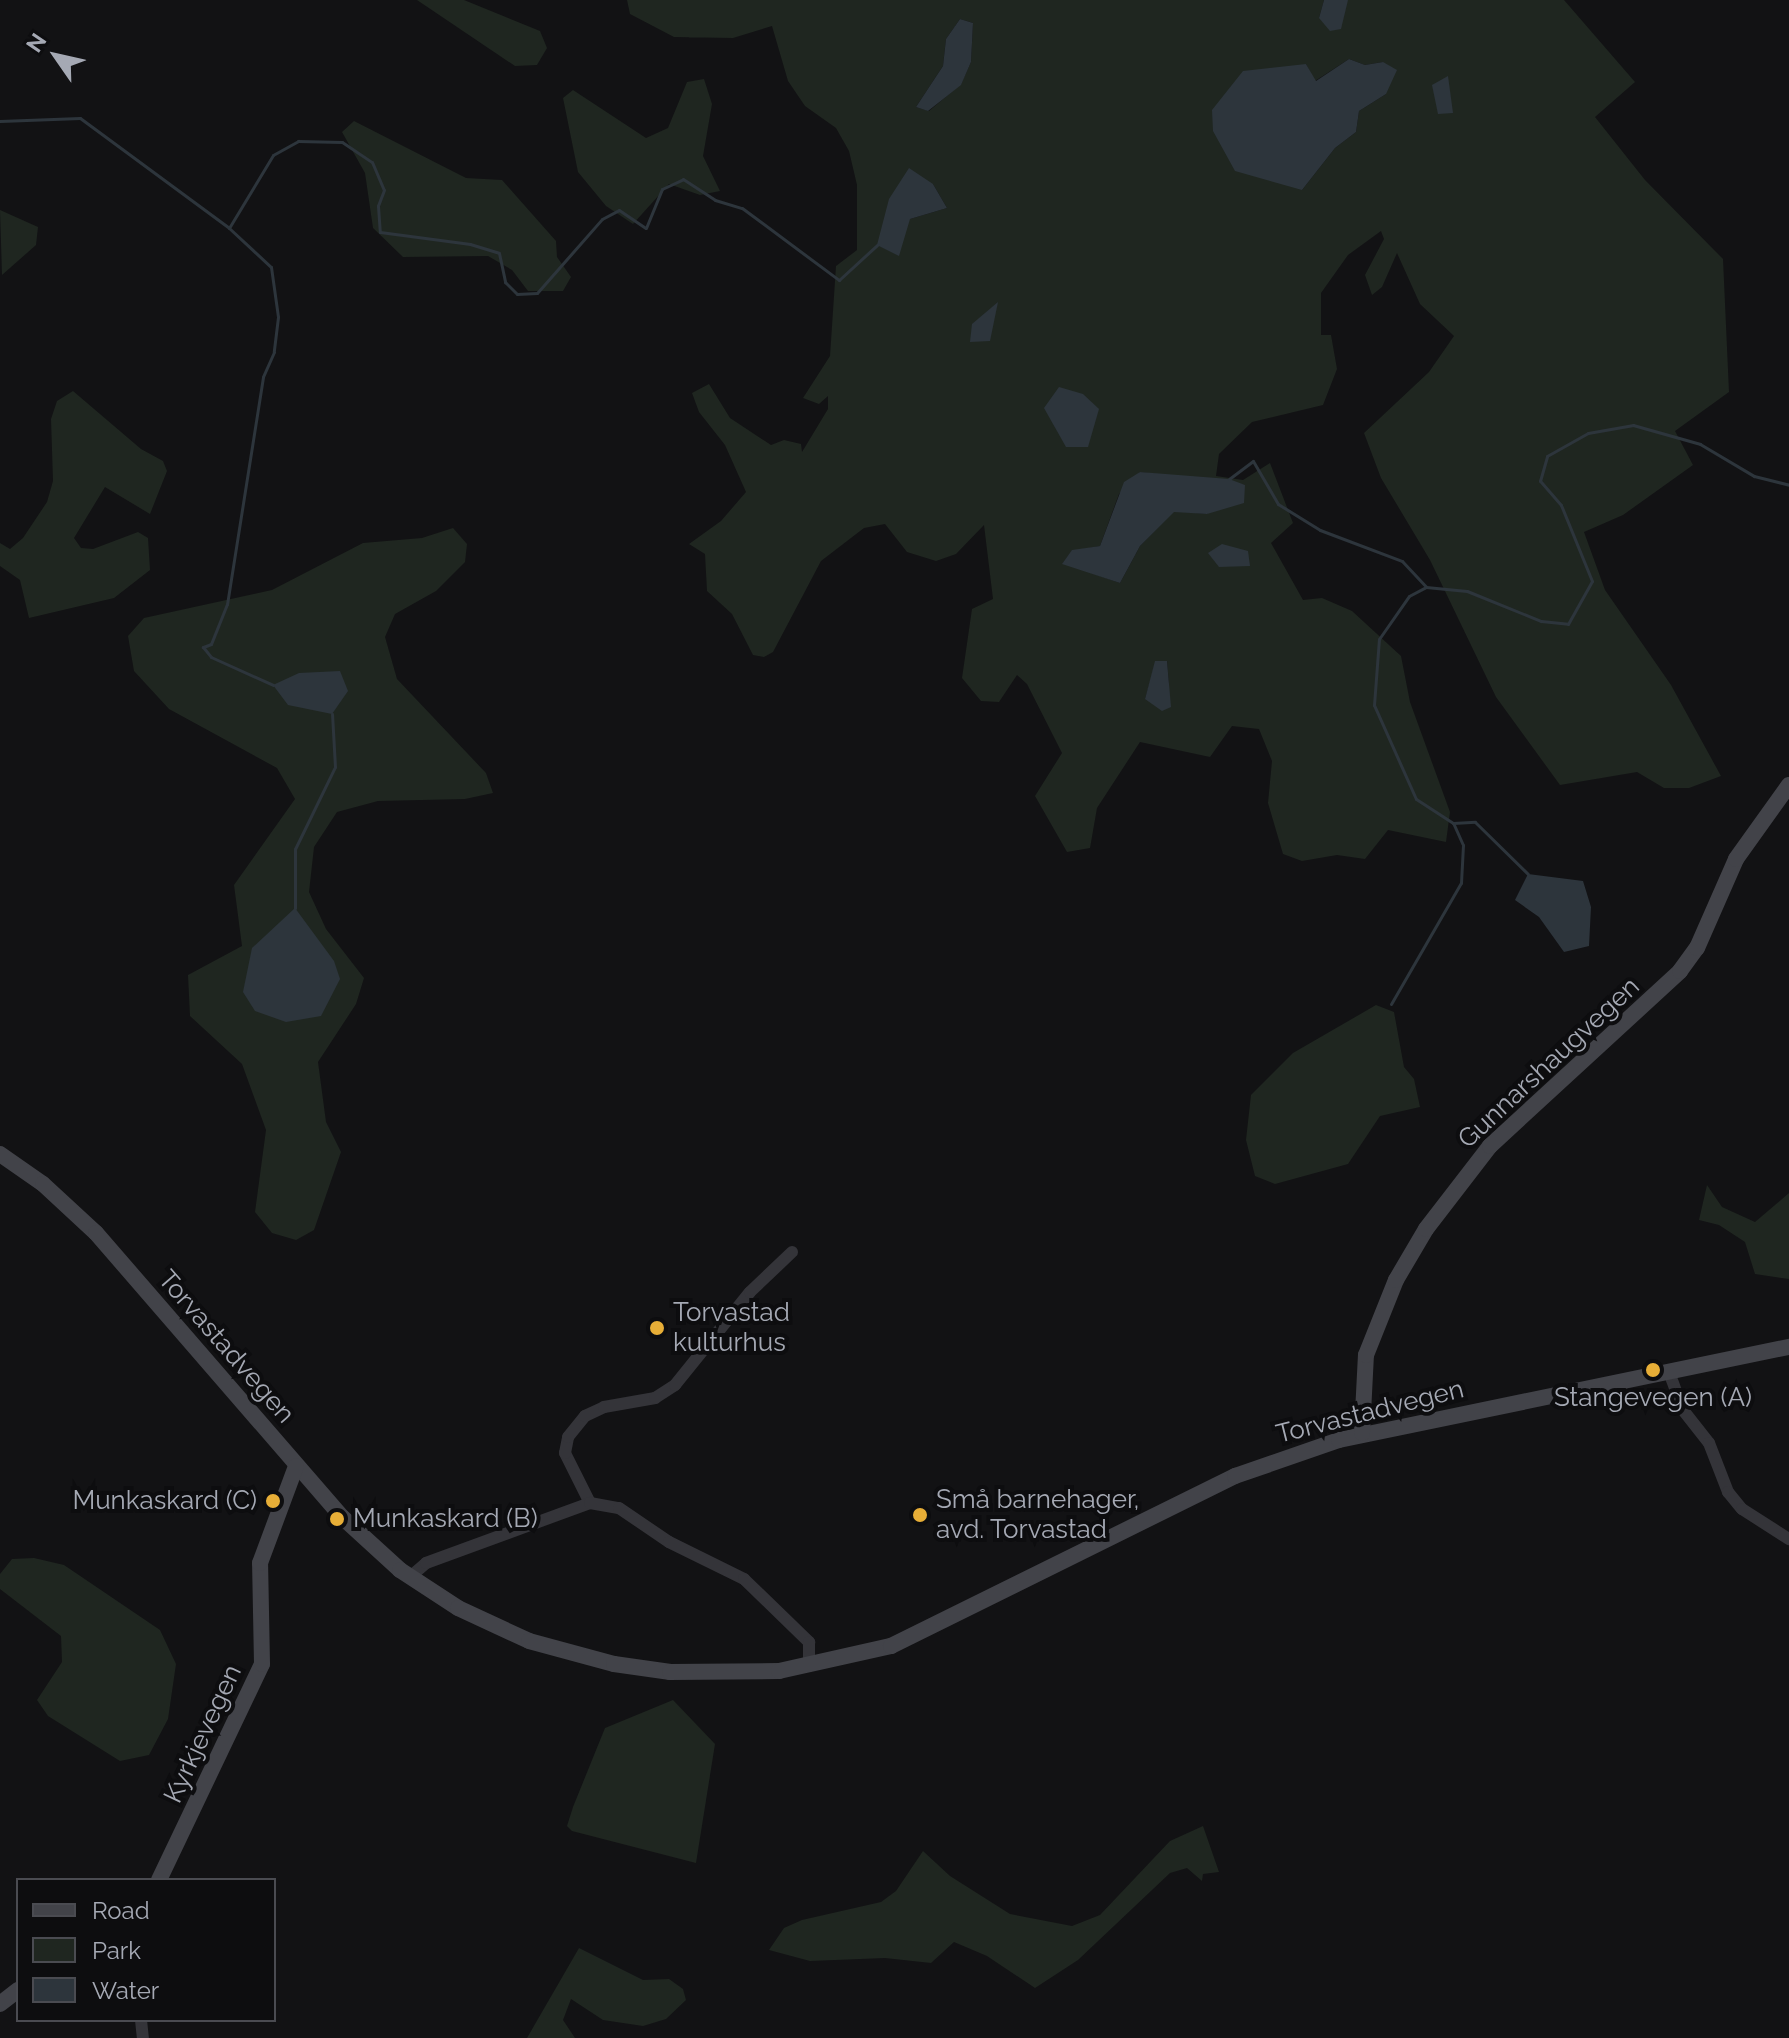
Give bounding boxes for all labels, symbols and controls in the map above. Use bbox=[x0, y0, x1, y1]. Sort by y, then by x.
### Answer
north arrow bbox=[16, 16, 96, 96]
text: N bbox=[21, 28, 52, 57]
street label: Gunnarshaugvegen bbox=[1452, 971, 1646, 1155]
street label: Torvastadvegen bbox=[151, 1264, 301, 1430]
place label: Torvastad kulturhus bbox=[673, 1297, 790, 1358]
marker: Torvastad kulturhus bbox=[648, 1319, 666, 1337]
marker: Stangevegen (A) bbox=[1644, 1361, 1662, 1379]
street label: Torvastadvegen bbox=[1273, 1374, 1467, 1450]
place label: Stangevegen (A) bbox=[1554, 1382, 1752, 1414]
place label: Små barnehager, avd. Torvastad bbox=[936, 1484, 1139, 1546]
place label: Munkaskard (C) bbox=[72, 1485, 257, 1517]
marker: Munkaskard (C) bbox=[264, 1492, 282, 1510]
place label: Munkaskard (B) bbox=[353, 1503, 538, 1535]
marker: Små barnehager, avd. Torvastad bbox=[911, 1506, 929, 1524]
marker: Munkaskard (B) bbox=[328, 1510, 346, 1528]
street label: Kyrkjevegen bbox=[157, 1660, 249, 1808]
legend bbox=[16, 1878, 276, 2022]
text: Road bbox=[92, 1896, 150, 1925]
text: Park bbox=[92, 1936, 141, 1965]
text: Water bbox=[92, 1976, 159, 2005]

